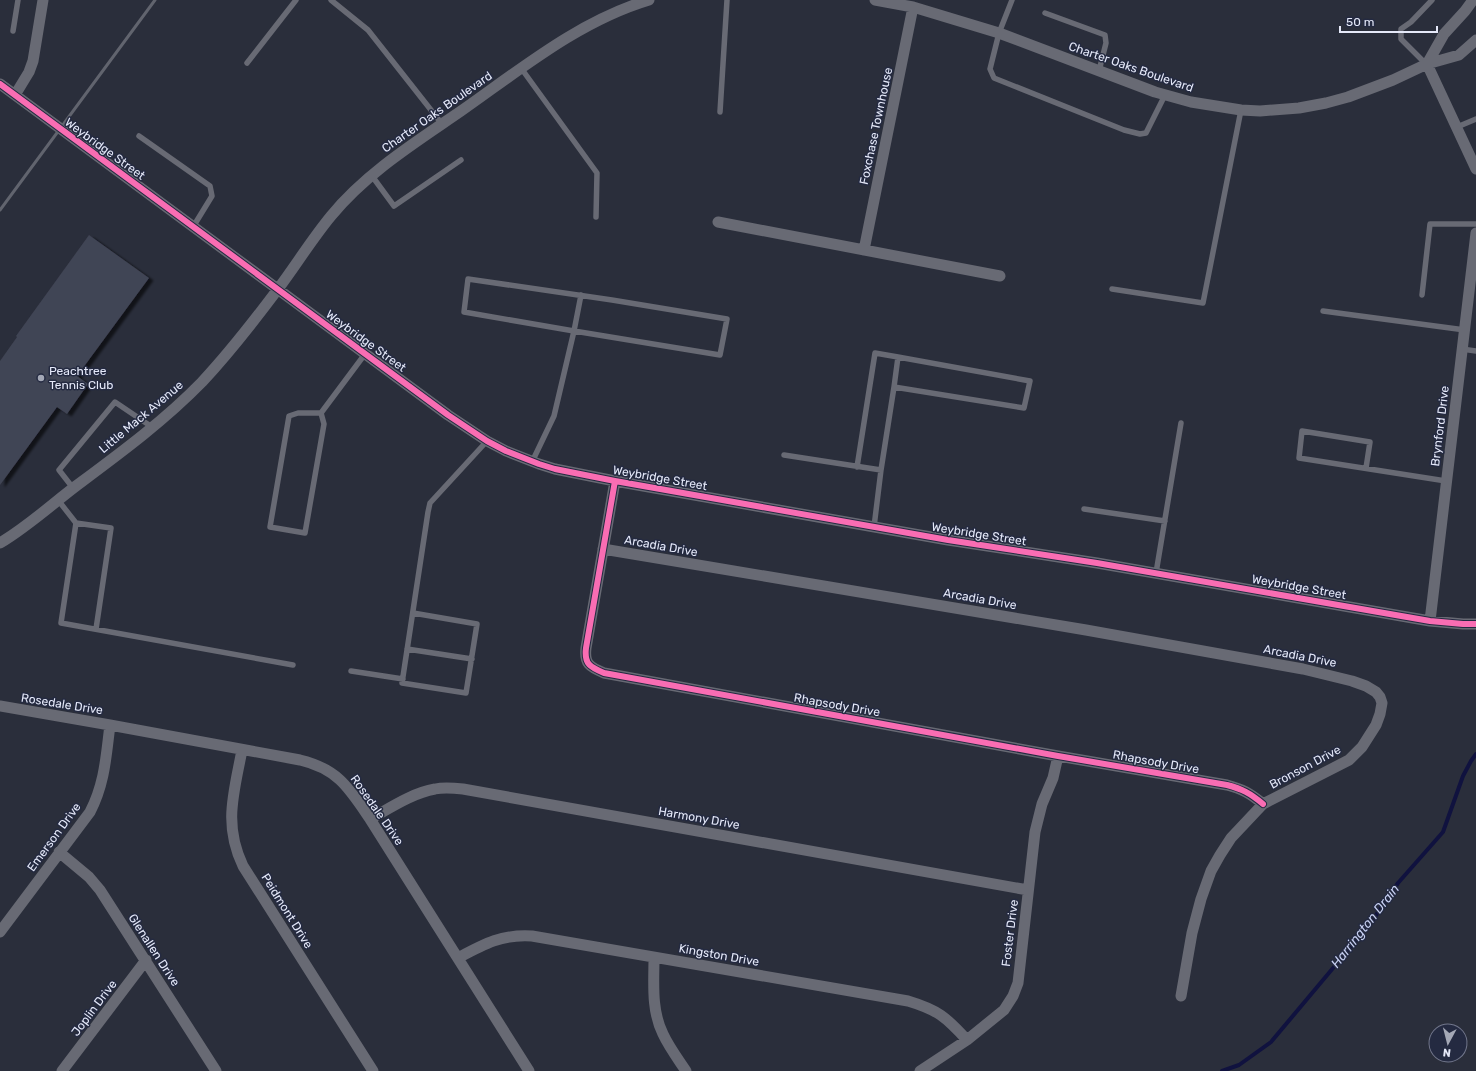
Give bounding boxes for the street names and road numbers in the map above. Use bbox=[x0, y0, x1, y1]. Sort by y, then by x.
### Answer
street label: Charter Oaks Boulevard bbox=[1067, 39, 1195, 95]
street label: Foxchase Townhouse bbox=[857, 66, 895, 186]
street label: Charter Oaks Boulevard bbox=[379, 69, 495, 155]
street label: Weybridge Street bbox=[62, 115, 148, 183]
street label: Weybridge Street bbox=[323, 307, 409, 375]
street label: Little Mack Avenue bbox=[96, 378, 186, 456]
street label: Brynford Drive bbox=[1428, 385, 1452, 467]
street label: Weybridge Street bbox=[612, 463, 709, 493]
street label: Weybridge Street bbox=[931, 520, 1028, 548]
street label: Arcadia Drive bbox=[623, 533, 699, 559]
street label: Weybridge Street bbox=[1251, 572, 1348, 602]
street label: Arcadia Drive bbox=[942, 586, 1018, 612]
street label: Arcadia Drive bbox=[1262, 642, 1338, 670]
street label: Rosedale Drive bbox=[20, 691, 104, 717]
street label: Rhapsody Drive bbox=[793, 691, 881, 720]
street label: Bronson Drive bbox=[1267, 742, 1343, 792]
street label: Rhapsody Drive bbox=[1112, 748, 1200, 777]
street label: Rosedale Drive bbox=[348, 772, 407, 848]
street label: Emerson Drive bbox=[24, 800, 84, 874]
street label: Harmony Drive bbox=[657, 804, 741, 832]
street label: Peidmont Drive bbox=[258, 871, 316, 951]
street label: Foster Drive bbox=[999, 898, 1021, 967]
street label: Glenallen Drive bbox=[125, 911, 183, 989]
street label: Kingston Drive bbox=[678, 941, 761, 969]
street label: Joplin Drive bbox=[68, 977, 120, 1039]

